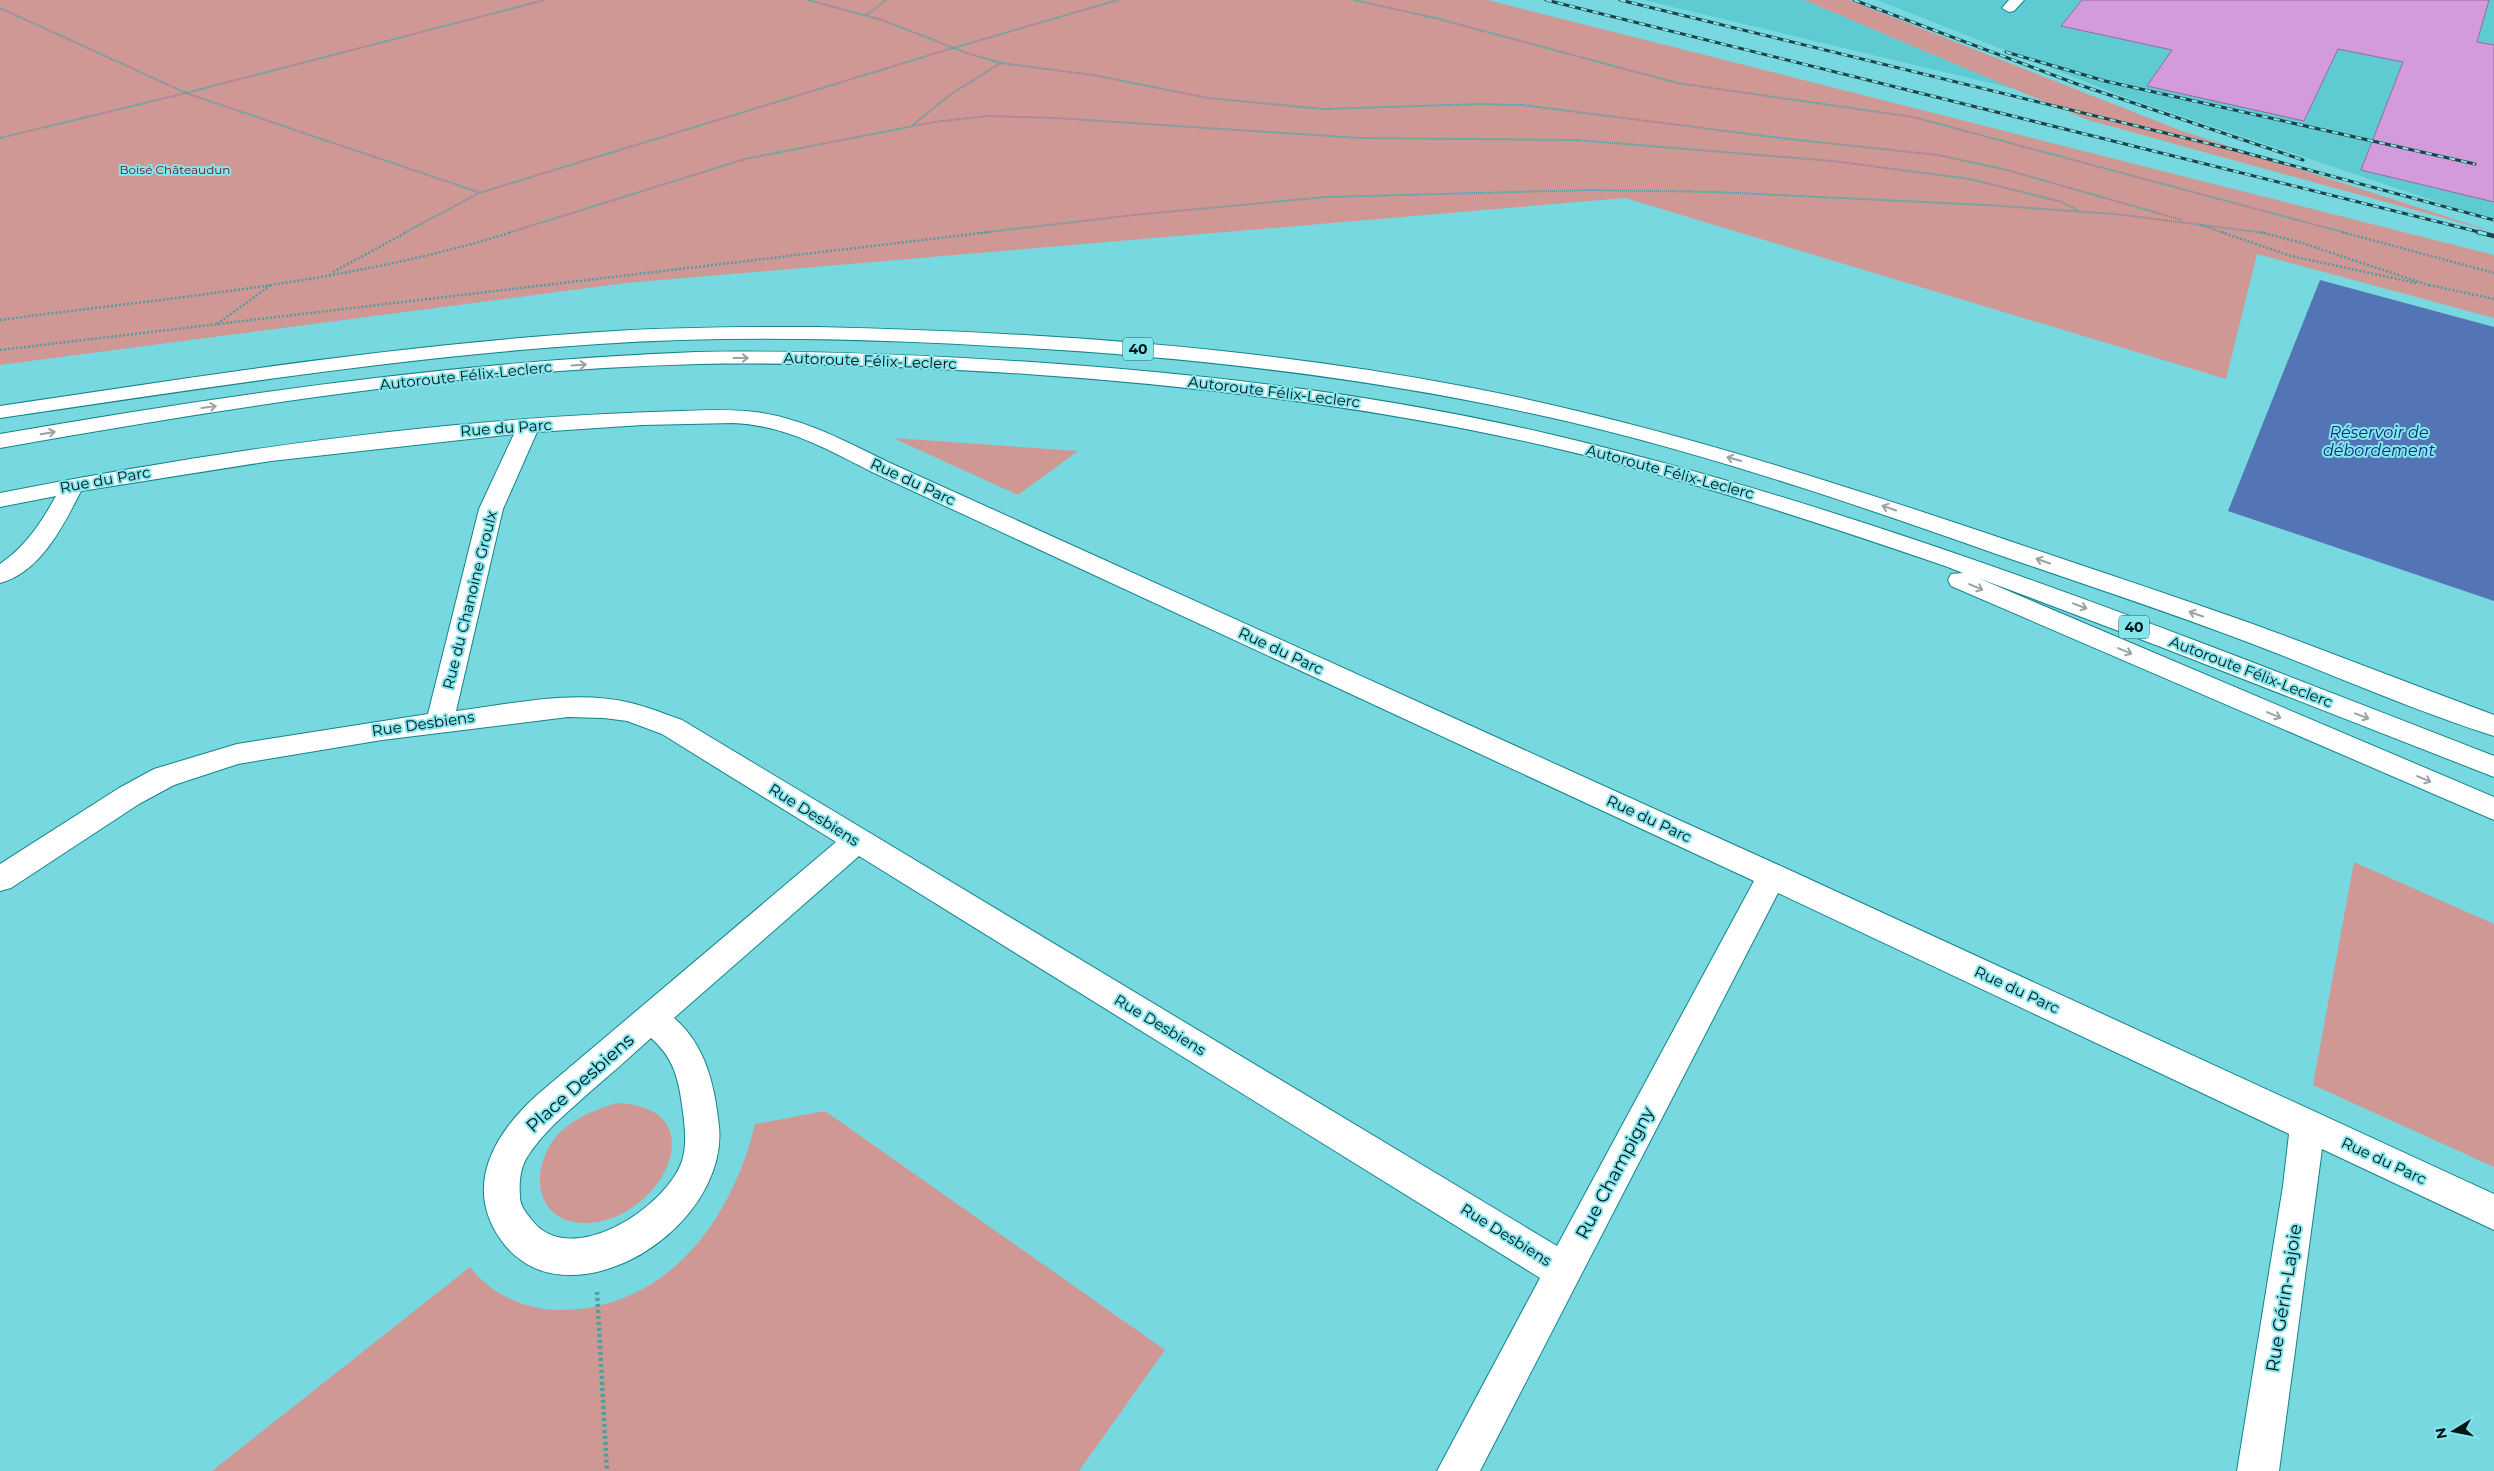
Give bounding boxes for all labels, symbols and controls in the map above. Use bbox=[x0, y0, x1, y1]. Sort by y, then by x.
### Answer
park label: Boisé Châteaudun bbox=[120, 162, 230, 177]
road number: 40 bbox=[1123, 338, 1153, 360]
street label: Autoroute Félix-Leclerc bbox=[783, 348, 957, 373]
one-way arrow bbox=[732, 353, 749, 363]
street label: Autoroute Félix-Leclerc bbox=[379, 357, 553, 394]
one-way arrow bbox=[570, 360, 586, 369]
street label: Autoroute Félix-Leclerc bbox=[1187, 372, 1361, 411]
one-way arrow bbox=[200, 402, 216, 412]
street label: Rue du Parc bbox=[460, 415, 552, 440]
water label: Réservoir de débordement bbox=[2323, 423, 2436, 460]
one-way arrow bbox=[40, 427, 56, 437]
street label: Autoroute Félix-Leclerc bbox=[1584, 440, 1756, 503]
street label: Rue du Parc bbox=[868, 454, 959, 510]
one-way arrow bbox=[1727, 454, 1743, 463]
street label: Rue du Parc bbox=[58, 462, 152, 497]
one-way arrow bbox=[1882, 503, 1897, 512]
street label: Rue du Chanoine Groulx bbox=[438, 509, 501, 691]
one-way arrow bbox=[2035, 556, 2051, 565]
one-way arrow bbox=[1968, 582, 1983, 592]
one-way arrow bbox=[2072, 602, 2088, 611]
one-way arrow bbox=[2189, 609, 2205, 618]
road number: 40 bbox=[2119, 616, 2149, 638]
street label: Rue du Parc bbox=[1236, 623, 1327, 679]
street label: Autoroute Félix-Leclerc bbox=[2167, 632, 2335, 711]
one-way arrow bbox=[2117, 646, 2132, 656]
street label: Rue Desbiens bbox=[370, 707, 475, 740]
one-way arrow bbox=[2266, 710, 2281, 720]
one-way arrow bbox=[2354, 712, 2370, 721]
one-way arrow bbox=[2416, 774, 2431, 784]
street label: Rue Desbiens bbox=[765, 779, 863, 850]
street label: Rue du Parc bbox=[1604, 791, 1695, 847]
street label: Rue du Parc bbox=[1972, 962, 2063, 1018]
street label: Rue Desbiens bbox=[1111, 990, 1209, 1059]
street label: Place Desbiens bbox=[522, 1029, 639, 1137]
street label: Rue Champigny bbox=[1571, 1103, 1659, 1243]
street label: Rue du Parc bbox=[2339, 1133, 2430, 1189]
street label: Rue Desbiens bbox=[1457, 1199, 1555, 1270]
street label: Rue Gérin-Lajoie bbox=[2261, 1222, 2307, 1374]
north arrow bbox=[2429, 1406, 2479, 1456]
text: N bbox=[2431, 1426, 2451, 1440]

